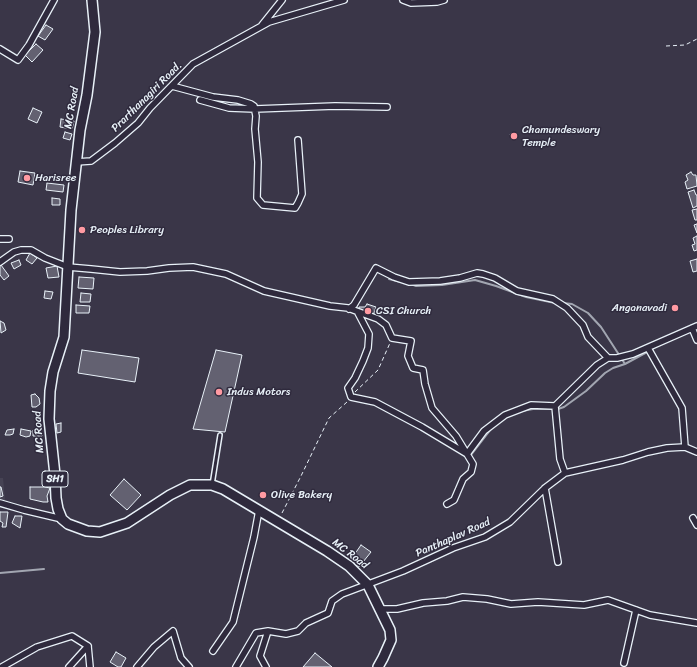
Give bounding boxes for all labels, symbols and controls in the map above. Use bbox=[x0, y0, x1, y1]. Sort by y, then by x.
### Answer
street label: Prarthanagiri Road. bbox=[109, 59, 185, 135]
street label: MC Road bbox=[62, 86, 82, 130]
place label: Chamundeswary Temple bbox=[522, 123, 600, 149]
marker: Chamundeswary Temple bbox=[509, 131, 519, 141]
place label: Harisree bbox=[35, 171, 76, 185]
marker: Harisree bbox=[22, 173, 32, 183]
place label: Peoples Library bbox=[90, 223, 164, 237]
marker: Peoples Library bbox=[77, 225, 87, 235]
place label: Anganavadi bbox=[612, 301, 667, 315]
marker: Anganavadi bbox=[670, 303, 680, 313]
place label: CSI Church bbox=[376, 304, 431, 318]
marker: CSI Church bbox=[363, 306, 373, 316]
place label: Indus Motors bbox=[227, 385, 290, 399]
marker: Indus Motors bbox=[214, 387, 224, 397]
street label: MC Road bbox=[31, 410, 47, 454]
road number: SH1 bbox=[42, 471, 68, 487]
place label: Olive Bakery bbox=[271, 488, 332, 502]
marker: Olive Bakery bbox=[258, 490, 268, 500]
street label: Panthaplav Road bbox=[414, 516, 492, 560]
street label: MC Road bbox=[329, 536, 371, 572]

